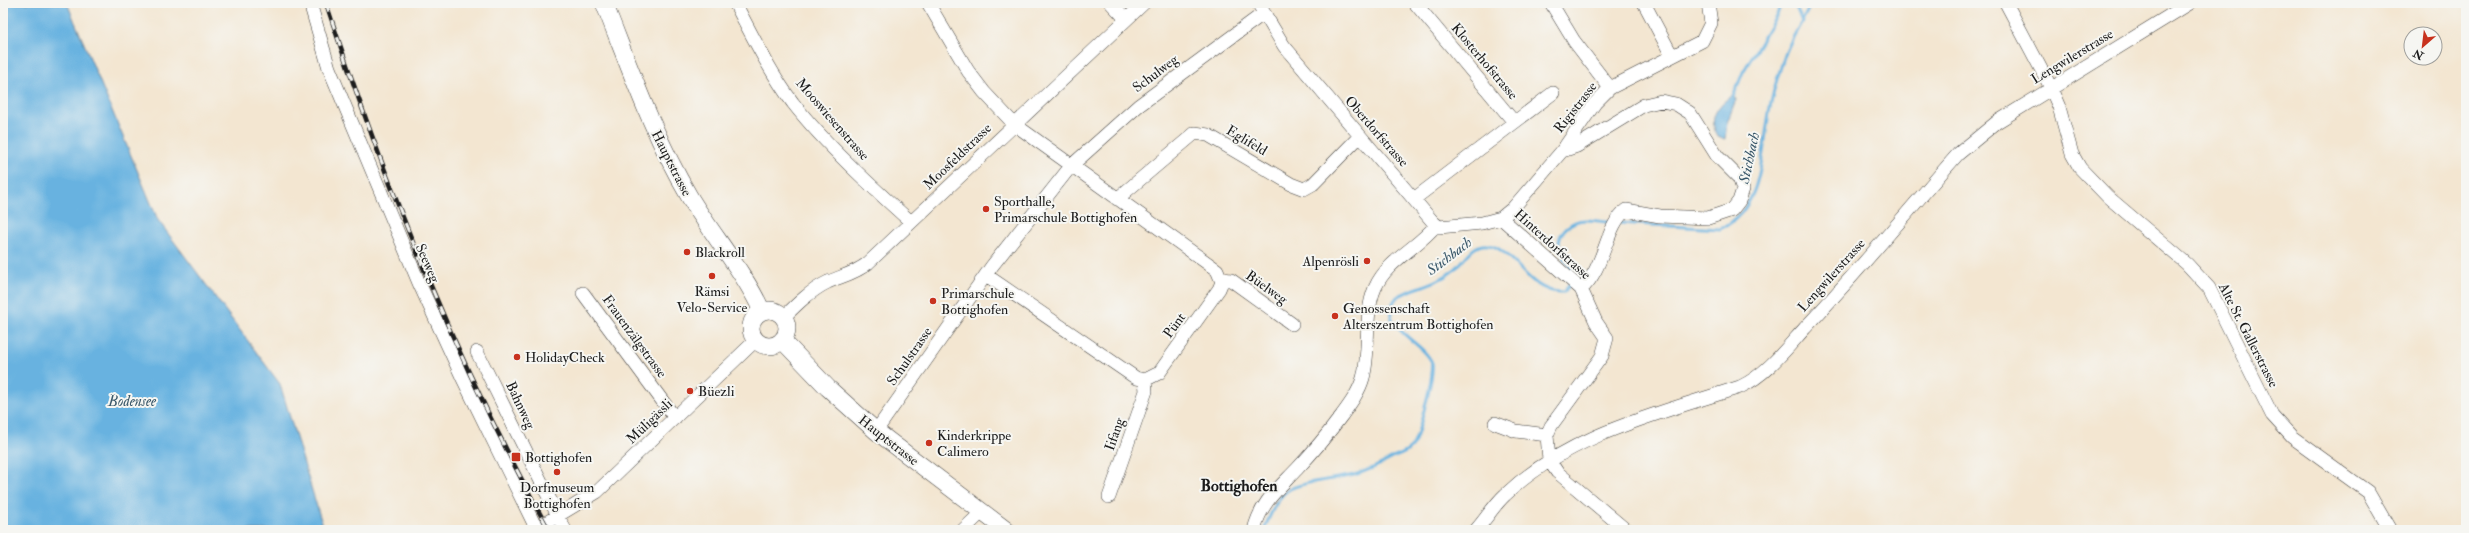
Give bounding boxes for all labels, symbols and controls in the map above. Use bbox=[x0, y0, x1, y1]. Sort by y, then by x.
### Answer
street label: Klosterhofstrasse bbox=[1448, 20, 1522, 103]
street label: Lengwilerstrasse bbox=[2028, 25, 2117, 88]
north arrow bbox=[2403, 26, 2443, 66]
text: N bbox=[2410, 46, 2427, 63]
street label: Schulweg bbox=[1129, 50, 1182, 96]
street label: Mooswiesenstrasse bbox=[792, 75, 873, 164]
street label: Rigistrasse bbox=[1550, 78, 1601, 136]
street label: Oberdorfstrasse bbox=[1341, 92, 1412, 170]
street label: Moosfeldstrasse bbox=[920, 120, 995, 193]
street label: Eglifeld bbox=[1223, 122, 1271, 159]
street label: Hauptstrasse bbox=[647, 127, 696, 200]
water label: Stichbach bbox=[1735, 130, 1764, 187]
place label: Sporthalle, Primarschule Bottighofen bbox=[994, 193, 1137, 226]
marker: Sporthalle, Primarschule Bottighofen bbox=[981, 204, 991, 214]
street label: Hinterdorfstrasse bbox=[1511, 206, 1595, 283]
water label: Stichbach bbox=[1422, 233, 1476, 280]
street label: Lengwilerstrasse bbox=[1794, 235, 1869, 316]
street label: Seeweg bbox=[412, 241, 444, 286]
place label: Blackroll bbox=[695, 244, 745, 261]
marker: Blackroll bbox=[682, 247, 692, 257]
place label: Alpenrösli bbox=[1301, 253, 1359, 271]
marker: Alpenrösli bbox=[1362, 256, 1372, 266]
street label: Büelweg bbox=[1243, 267, 1292, 308]
marker: Rämsi Velo-Service bbox=[707, 271, 717, 281]
street label: Alte St. Gallerstrasse bbox=[2214, 279, 2282, 391]
place label: Rämsi Velo-Service bbox=[677, 283, 748, 316]
place label: Primarschule Bottighofen bbox=[941, 285, 1014, 318]
street label: Frauenzälgstrasse bbox=[599, 291, 671, 381]
marker: Primarschule Bottighofen bbox=[928, 296, 938, 306]
place label: Genossenschaft Alterszentrum Bottighofen bbox=[1342, 300, 1494, 333]
street label: Pünt bbox=[1160, 309, 1190, 341]
marker: Genossenschaft Alterszentrum Bottighofen bbox=[1330, 311, 1340, 321]
street label: Schulstrasse bbox=[883, 324, 936, 389]
place label: HolidayCheck bbox=[525, 349, 605, 367]
marker: HolidayCheck bbox=[512, 352, 522, 362]
street label: Bahnweg bbox=[502, 379, 539, 433]
place label: Büezli bbox=[698, 383, 735, 400]
marker: Büezli bbox=[685, 386, 695, 396]
water label: Bodensee bbox=[107, 392, 157, 411]
street label: Müligässli bbox=[623, 395, 676, 447]
street label: Hauptstrasse bbox=[855, 412, 922, 470]
street label: Iifang bbox=[1101, 414, 1128, 453]
place label: Kinderkrippe Calimero bbox=[937, 427, 1011, 460]
marker: Kinderkrippe Calimero bbox=[924, 438, 934, 448]
place label: Bottighofen bbox=[525, 449, 592, 466]
marker: Bottighofen bbox=[510, 451, 522, 463]
marker: Dorfmuseum Bottighofen bbox=[552, 467, 562, 477]
district label: Bottighofen bbox=[1201, 476, 1278, 497]
place label: Dorfmuseum Bottighofen bbox=[520, 479, 594, 512]

